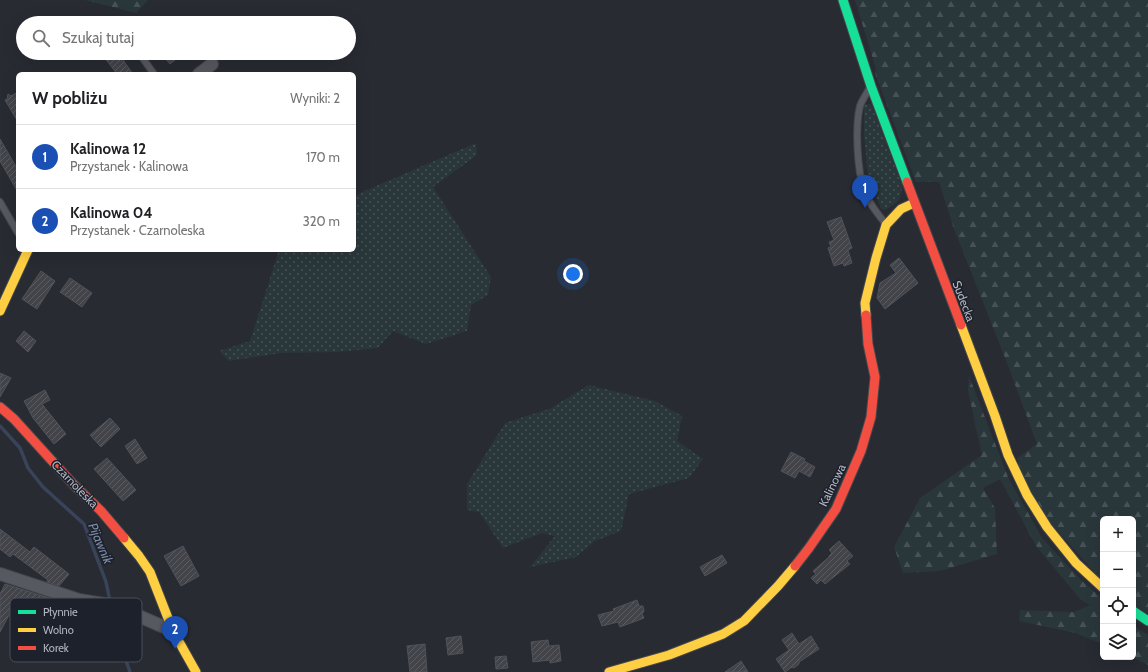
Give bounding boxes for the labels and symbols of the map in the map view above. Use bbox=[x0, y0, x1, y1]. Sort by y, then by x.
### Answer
pin: 1 bbox=[852, 175, 878, 208]
your location bbox=[563, 264, 583, 284]
street label: Sudecka bbox=[949, 278, 979, 324]
street label: Czarnoleska bbox=[48, 457, 102, 511]
street label: Kalinowa bbox=[815, 461, 849, 509]
water label: Pijawnik bbox=[84, 520, 117, 567]
legend bbox=[10, 598, 142, 662]
text: Płynnie bbox=[43, 605, 78, 619]
pin: 2 bbox=[162, 616, 188, 649]
text: Wolno bbox=[43, 623, 74, 637]
text: Korek bbox=[43, 641, 69, 655]

